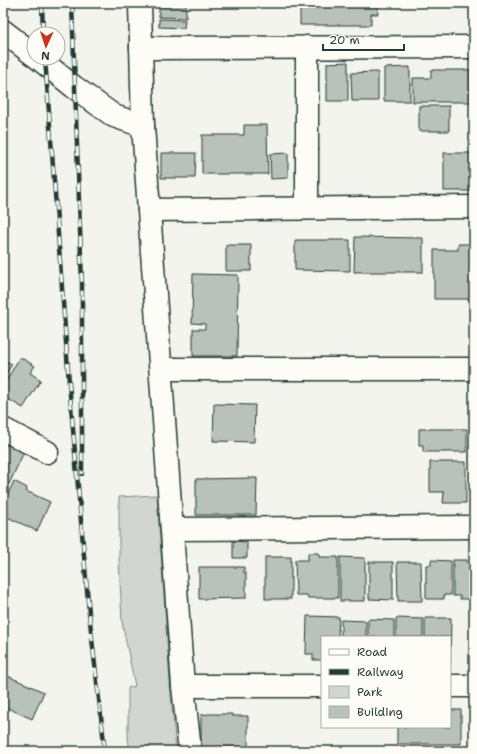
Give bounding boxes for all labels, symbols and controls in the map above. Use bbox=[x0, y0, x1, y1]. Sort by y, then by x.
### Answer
north arrow bbox=[26, 26, 66, 66]
scale bar bbox=[323, 26, 404, 52]
text: 20 m bbox=[329, 32, 360, 48]
text: N bbox=[40, 48, 50, 63]
legend bbox=[321, 636, 451, 728]
text: Road bbox=[357, 644, 388, 660]
text: Railway bbox=[357, 664, 404, 680]
text: Park bbox=[357, 684, 383, 700]
text: Building bbox=[357, 704, 403, 720]

